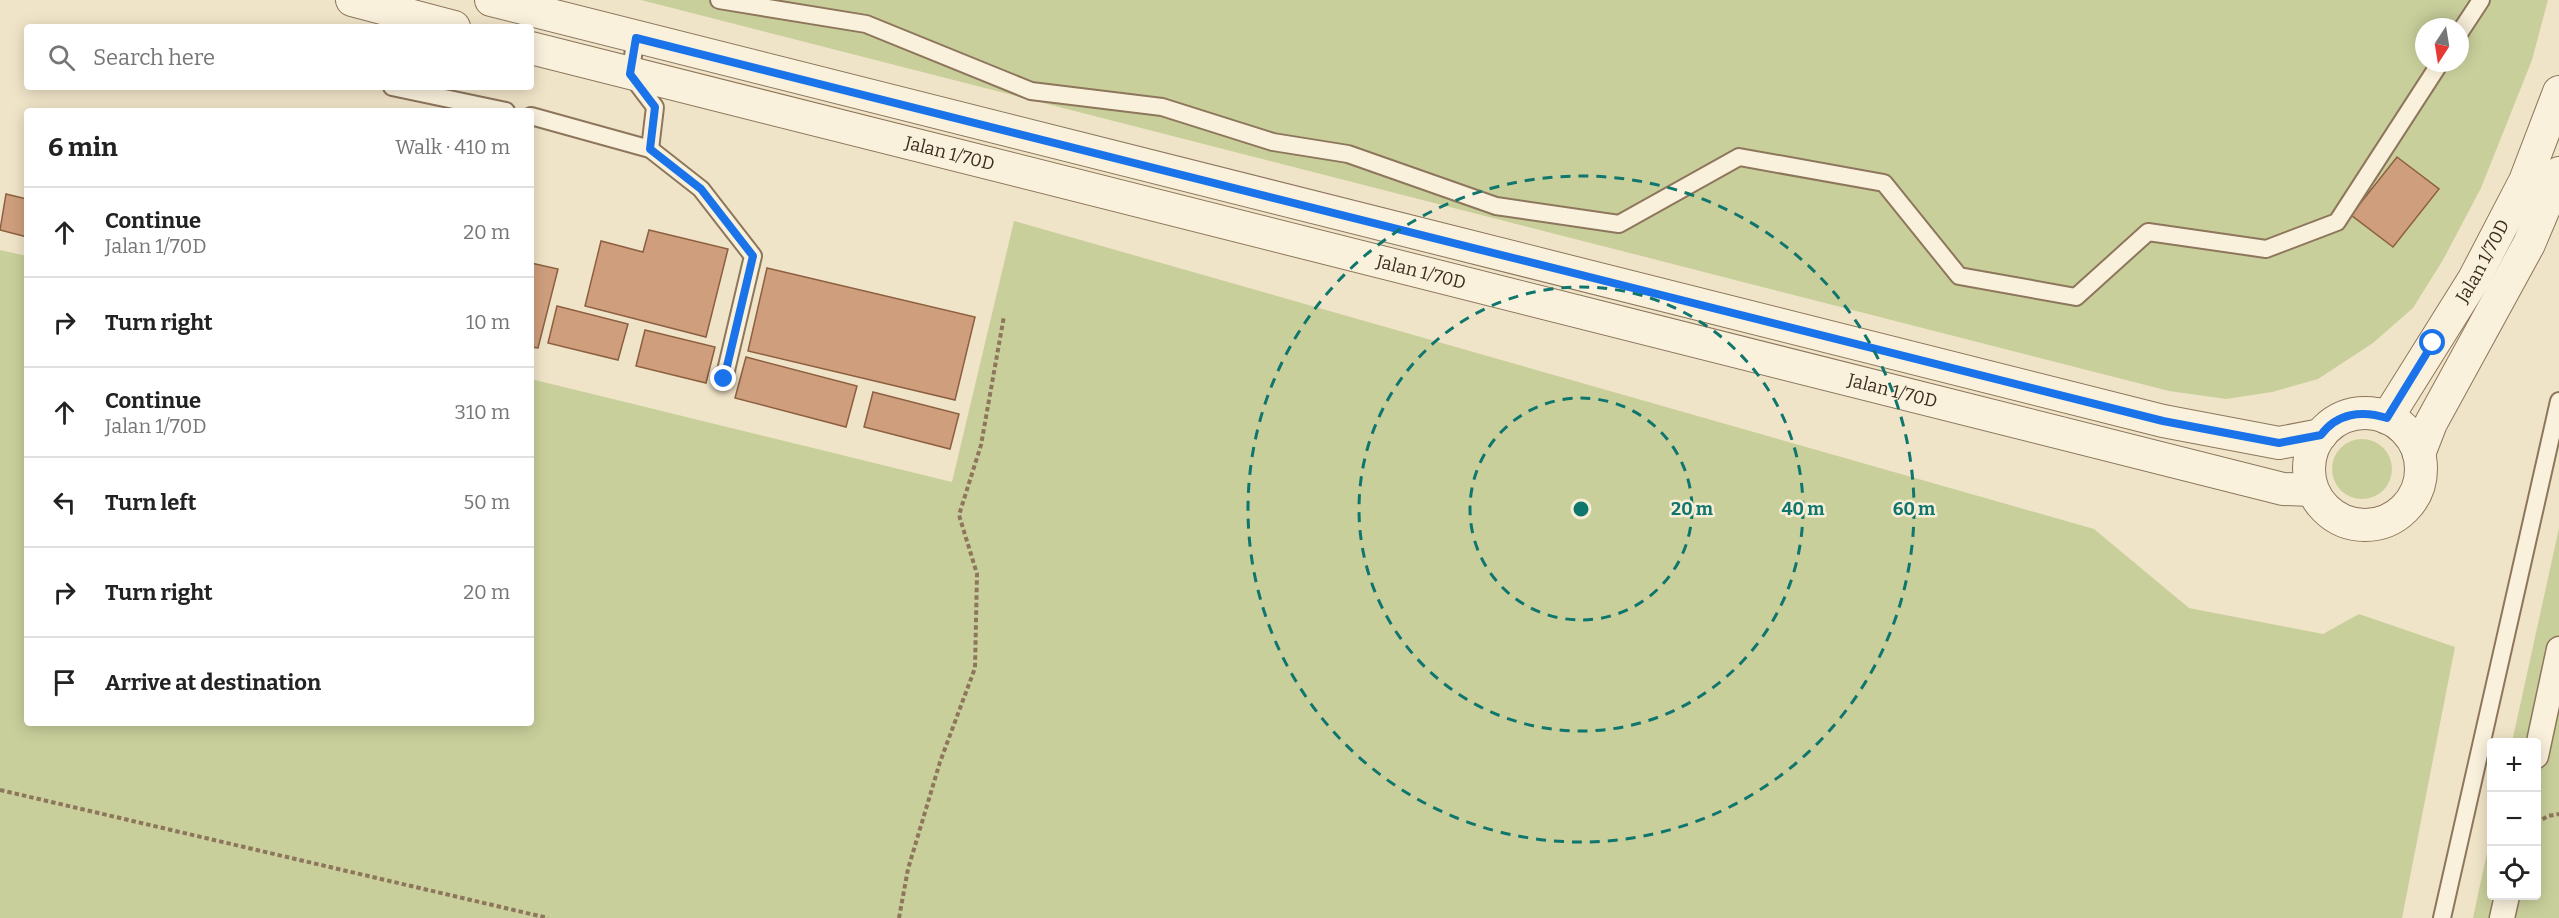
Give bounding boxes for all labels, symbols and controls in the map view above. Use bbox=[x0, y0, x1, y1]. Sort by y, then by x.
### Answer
north arrow bbox=[2415, 18, 2469, 72]
search box bbox=[24, 24, 534, 90]
icon: search bbox=[45, 41, 78, 74]
text: Search here bbox=[93, 44, 215, 71]
street label: Jalan 1/70D bbox=[902, 131, 997, 175]
text: 6 min bbox=[48, 132, 118, 163]
text: Walk · 410 m bbox=[395, 135, 510, 159]
text: Continue bbox=[105, 207, 201, 234]
icon: ahead bbox=[48, 216, 81, 249]
street label: Jalan 1/70D bbox=[2450, 216, 2514, 308]
text: 20 m bbox=[463, 220, 510, 244]
text: Jalan 1/70D bbox=[105, 234, 207, 258]
street label: Jalan 1/70D bbox=[1373, 250, 1468, 294]
icon: right bbox=[48, 306, 81, 339]
text: Turn right bbox=[105, 309, 213, 336]
text: 10 m bbox=[466, 310, 510, 334]
route start bbox=[2419, 329, 2445, 355]
route end bbox=[710, 365, 736, 391]
street label: Jalan 1/70D bbox=[1844, 369, 1940, 413]
text: Continue bbox=[105, 387, 201, 414]
icon: ahead bbox=[48, 396, 81, 429]
text: 310 m bbox=[455, 400, 510, 424]
text: Jalan 1/70D bbox=[105, 414, 207, 438]
icon: left bbox=[48, 486, 81, 519]
text: Turn left bbox=[105, 489, 197, 516]
text: 50 m bbox=[463, 490, 510, 514]
text: 20 m bbox=[1671, 498, 1713, 520]
text: 40 m bbox=[1782, 498, 1824, 520]
text: 60 m bbox=[1893, 498, 1935, 520]
centre of rings bbox=[1571, 499, 1591, 519]
icon: right bbox=[48, 576, 81, 609]
text: Turn right bbox=[105, 579, 213, 606]
text: 20 m bbox=[463, 580, 510, 604]
icon: arrive bbox=[48, 666, 81, 699]
text: Arrive at destination bbox=[105, 669, 321, 696]
map controls bbox=[2487, 738, 2541, 900]
button: + bbox=[2487, 738, 2541, 792]
button: − bbox=[2487, 792, 2541, 846]
button: locate bbox=[2487, 846, 2541, 900]

